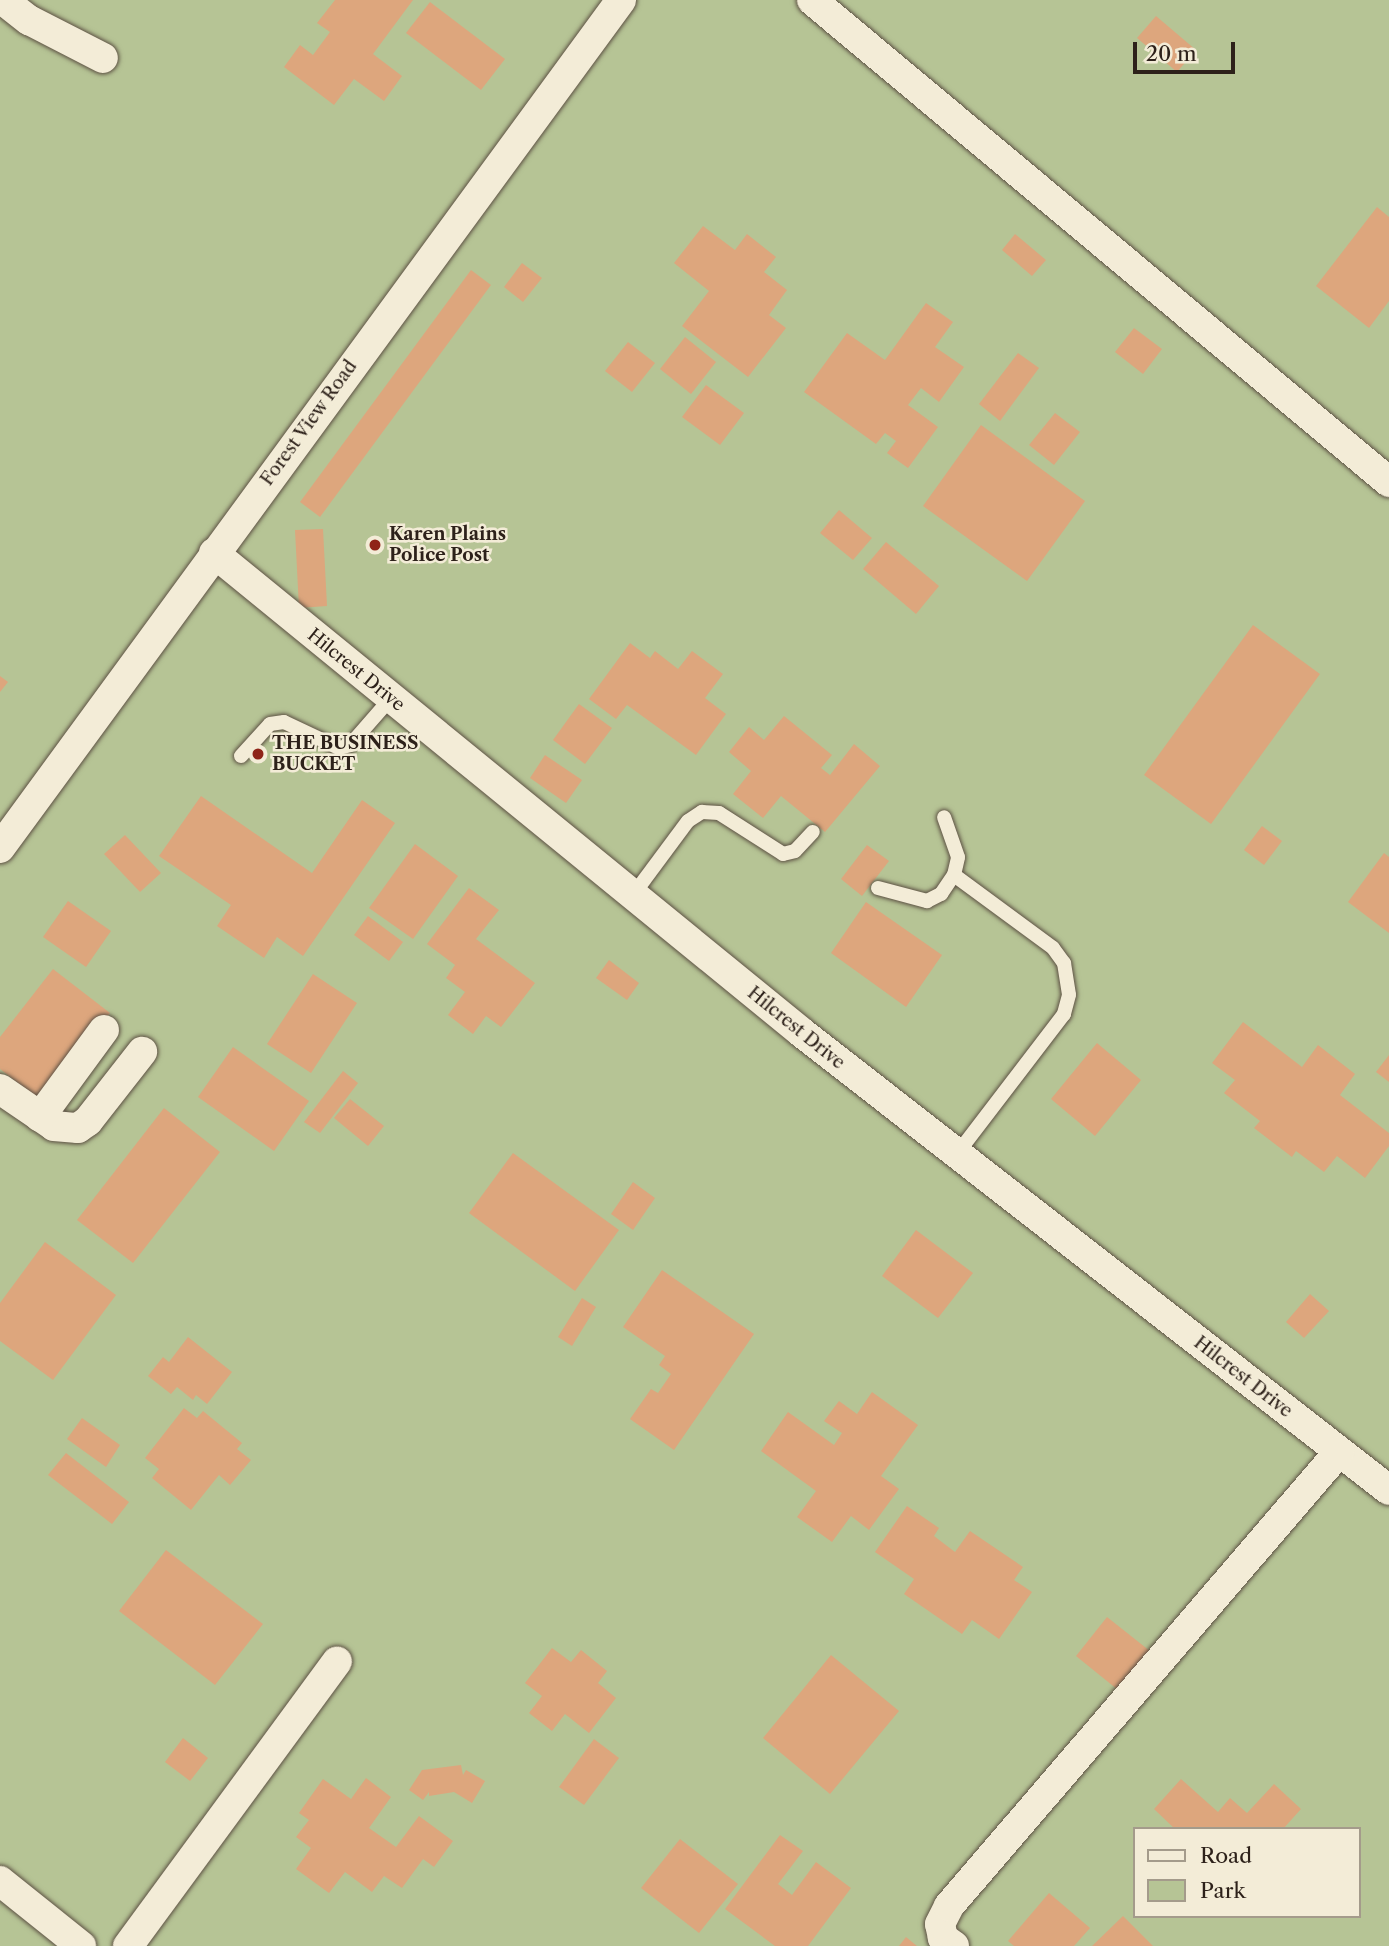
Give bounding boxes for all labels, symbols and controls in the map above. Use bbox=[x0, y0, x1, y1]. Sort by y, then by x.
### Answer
scale bar bbox=[1137, 28, 1238, 72]
text: 20 m bbox=[1146, 41, 1197, 66]
street label: Forest View Road bbox=[256, 356, 362, 490]
place label: Karen Plains Police Post bbox=[389, 524, 506, 566]
marker: Karen Plains Police Post bbox=[367, 537, 383, 553]
street label: Hilcrest Drive bbox=[303, 624, 409, 716]
place label: THE BUSINESS BUCKET bbox=[272, 733, 418, 776]
marker: THE BUSINESS BUCKET bbox=[250, 746, 266, 762]
street label: Hilcrest Drive bbox=[743, 982, 849, 1074]
street label: Hilcrest Drive bbox=[1190, 1332, 1296, 1422]
legend bbox=[1134, 1827, 1361, 1918]
text: Road bbox=[1200, 1843, 1252, 1868]
text: Park bbox=[1200, 1878, 1246, 1903]

